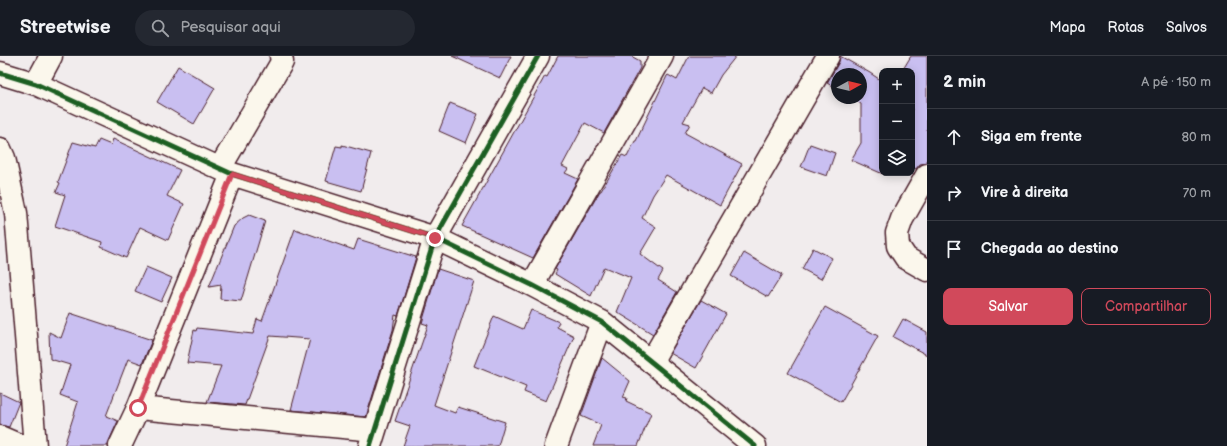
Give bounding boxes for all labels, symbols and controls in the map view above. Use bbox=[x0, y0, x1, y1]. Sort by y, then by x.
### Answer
search box bbox=[135, 10, 415, 46]
text: Streetwise bbox=[20, 16, 111, 39]
icon: search bbox=[149, 17, 171, 39]
text: Pesquisar aqui bbox=[181, 18, 281, 37]
text: Mapa bbox=[1049, 19, 1086, 36]
text: Rotas bbox=[1108, 19, 1144, 36]
text: Salvos bbox=[1166, 19, 1207, 36]
north arrow bbox=[831, 68, 867, 104]
map controls bbox=[879, 68, 915, 176]
button: + bbox=[879, 68, 915, 104]
text: 2 min bbox=[943, 72, 986, 92]
text: A pé · 150 m bbox=[1141, 74, 1211, 90]
button: − bbox=[879, 104, 915, 140]
icon: ahead bbox=[943, 126, 965, 148]
text: Siga em frente bbox=[981, 127, 1082, 146]
text: 80 m bbox=[1182, 129, 1211, 145]
button: layers bbox=[879, 140, 915, 176]
icon: right bbox=[943, 182, 965, 204]
text: Vire à direita bbox=[981, 183, 1068, 202]
text: 70 m bbox=[1183, 185, 1211, 201]
route end bbox=[426, 229, 444, 247]
icon: arrive bbox=[943, 238, 965, 260]
text: Chegada ao destino bbox=[981, 239, 1119, 258]
button: Salvar bbox=[943, 288, 1073, 325]
button: Compartilhar bbox=[1081, 288, 1211, 325]
route start bbox=[129, 399, 147, 417]

